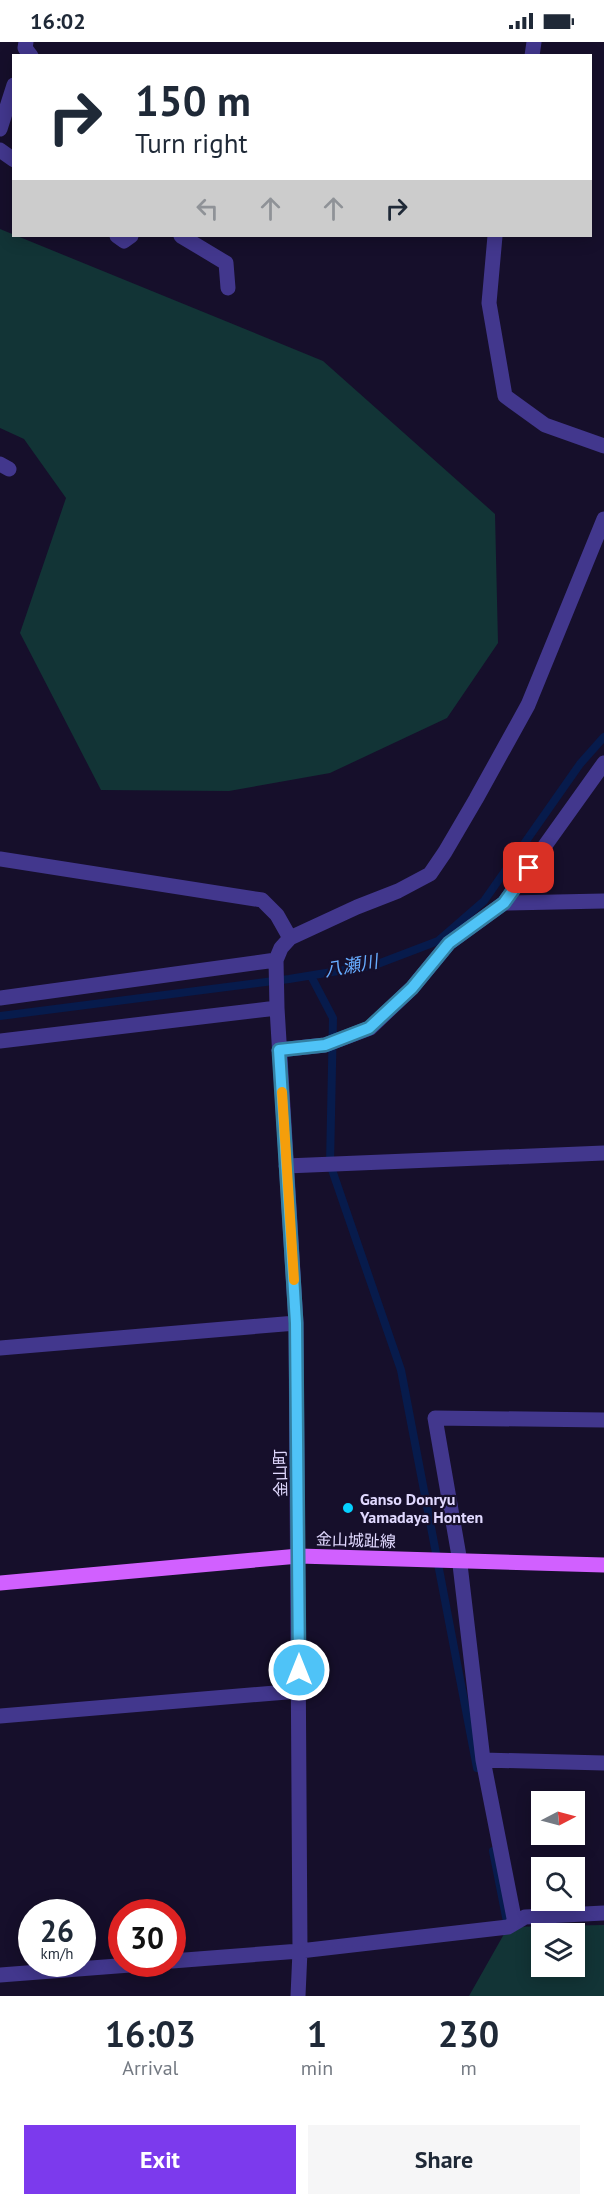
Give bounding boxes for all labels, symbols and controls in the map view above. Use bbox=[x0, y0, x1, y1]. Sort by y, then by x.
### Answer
text: 16:02 bbox=[30, 7, 86, 35]
text: 150 m bbox=[135, 73, 251, 128]
icon: right bbox=[36, 78, 114, 156]
text: Turn right bbox=[135, 126, 248, 160]
icon: left bbox=[191, 192, 224, 225]
icon: ahead bbox=[254, 192, 287, 225]
icon: ahead bbox=[317, 192, 350, 225]
icon: right bbox=[380, 192, 413, 225]
pin bbox=[503, 842, 554, 893]
icon: arrive bbox=[512, 851, 545, 884]
water label: 八瀬川 bbox=[322, 949, 381, 982]
street label: 金山町 bbox=[270, 1449, 290, 1497]
place label: Ganso Donryu Yamadaya Honten bbox=[359, 1489, 483, 1527]
marker: Ganso Donryu Yamadaya Honten bbox=[341, 1501, 355, 1515]
street label: 金山城趾線 bbox=[316, 1529, 396, 1551]
position arrow bbox=[267, 1638, 331, 1702]
north arrow bbox=[531, 1791, 585, 1845]
map controls bbox=[531, 1791, 585, 1977]
button: search bbox=[531, 1857, 585, 1911]
speed limit sign: 30 bbox=[108, 1899, 186, 1977]
text: 26 bbox=[40, 1911, 74, 1950]
button: layers bbox=[531, 1923, 585, 1977]
text: km/h bbox=[41, 1944, 73, 1963]
text: 16:03 bbox=[105, 2010, 196, 2057]
text: 1 bbox=[307, 2010, 327, 2057]
text: 230 bbox=[438, 2010, 499, 2057]
text: Arrival bbox=[122, 2055, 178, 2081]
text: min bbox=[301, 2055, 333, 2081]
text: m bbox=[461, 2055, 477, 2081]
button: Exit bbox=[24, 2125, 296, 2194]
button: Share bbox=[308, 2125, 580, 2194]

